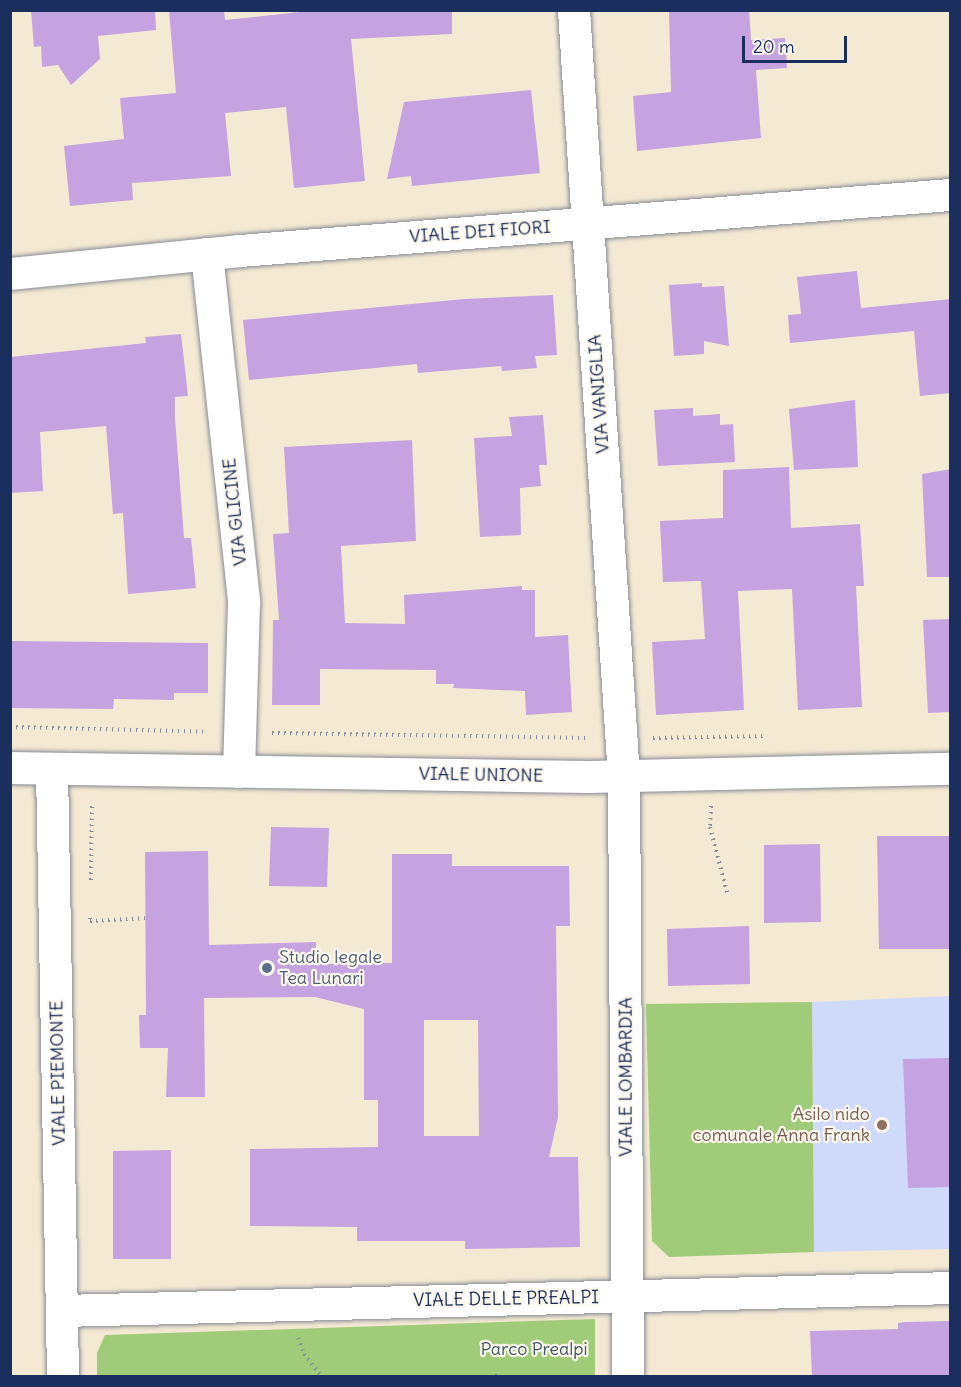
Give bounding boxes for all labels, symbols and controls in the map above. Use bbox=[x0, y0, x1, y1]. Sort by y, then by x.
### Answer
scale bar bbox=[745, 24, 850, 62]
text: 20 m bbox=[753, 35, 795, 58]
street label: VIALE DEI FIORI bbox=[409, 216, 551, 248]
street label: VIA VANIGLIA bbox=[584, 334, 614, 454]
street label: VIA GLICINE bbox=[219, 457, 251, 567]
street label: VIALE UNIONE bbox=[419, 763, 543, 787]
place label: Studio legale Tea Lunari bbox=[279, 947, 382, 990]
marker: Studio legale Tea Lunari bbox=[260, 961, 274, 975]
street label: VIALE LOMBARDIA bbox=[615, 997, 637, 1157]
street label: VIALE PIEMONTE bbox=[46, 1000, 70, 1146]
place label: Asilo nido comunale Anna Frank bbox=[693, 1104, 870, 1146]
marker: Asilo nido comunale Anna Frank bbox=[875, 1118, 889, 1132]
street label: VIALE DELLE PREALPI bbox=[413, 1287, 599, 1311]
park label: Parco Prealpi bbox=[480, 1338, 588, 1360]

